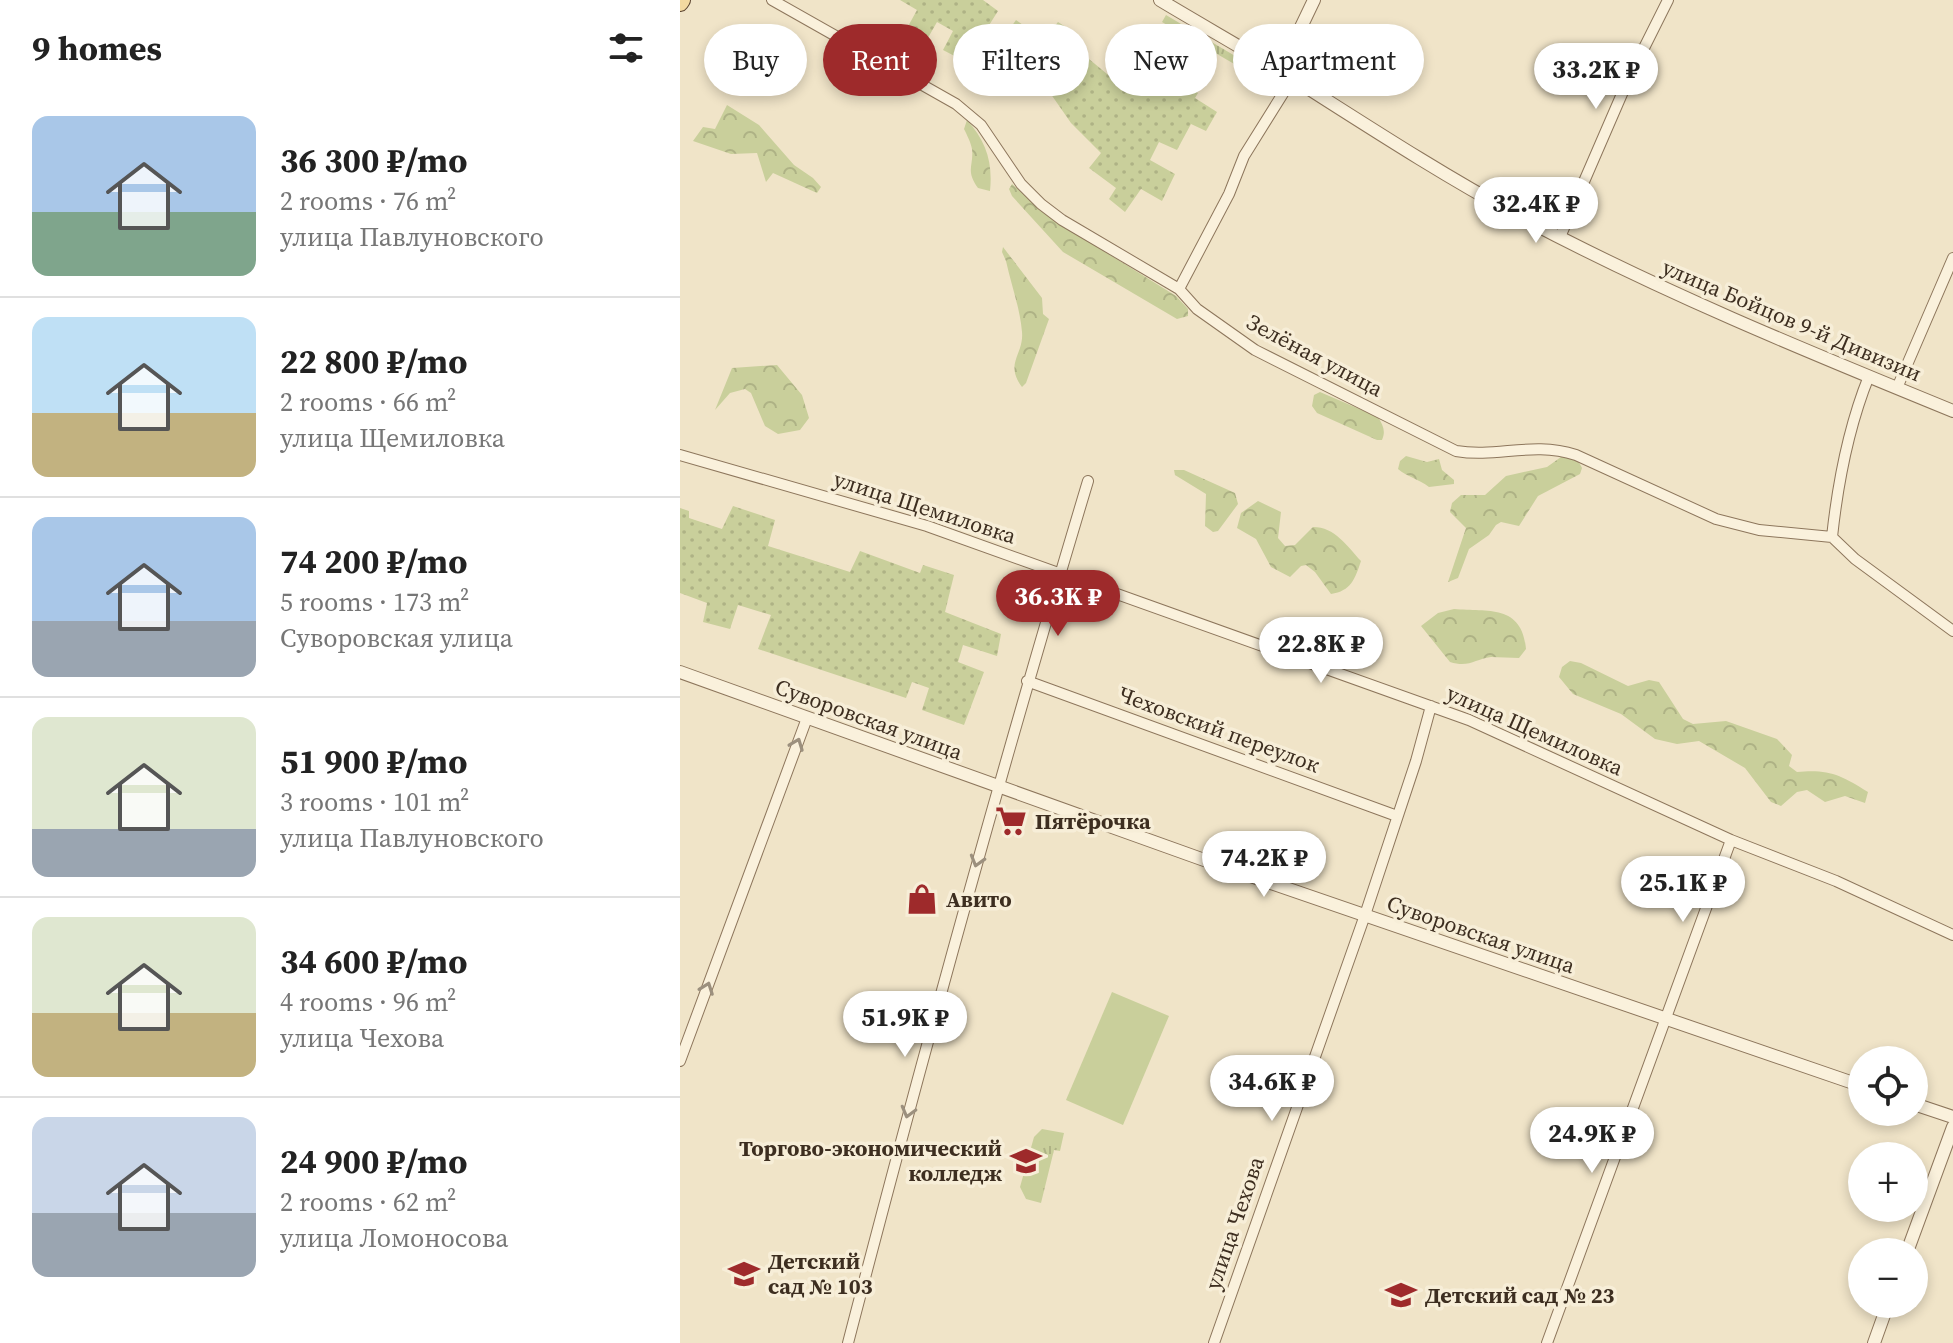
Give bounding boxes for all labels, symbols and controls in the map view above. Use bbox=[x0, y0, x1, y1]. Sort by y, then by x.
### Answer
chip: Buy bbox=[704, 24, 807, 96]
chip: Rent bbox=[823, 24, 937, 96]
chip: Filters bbox=[953, 24, 1089, 96]
chip: New bbox=[1105, 24, 1217, 96]
chip: Apartment bbox=[1233, 24, 1424, 96]
text: 9 homes bbox=[32, 25, 162, 71]
icon: filters bbox=[604, 26, 648, 70]
pin: 33.2K ₽ bbox=[1522, 43, 1670, 111]
text: 33.2K ₽ bbox=[1552, 51, 1640, 87]
text: 36 300 ₽/mo bbox=[280, 137, 467, 183]
icon: home bbox=[96, 148, 192, 244]
pin: 32.4K ₽ bbox=[1462, 177, 1610, 245]
text: 2 rooms · 76 m² bbox=[280, 183, 456, 219]
text: 32.4K ₽ bbox=[1492, 185, 1580, 221]
text: улица Павлуновского bbox=[280, 219, 544, 255]
street label: улица Бойцов 9-й Дивизии bbox=[1658, 252, 1926, 388]
street label: Зелёная улица bbox=[1242, 306, 1389, 404]
text: 22 800 ₽/mo bbox=[280, 338, 467, 384]
icon: home bbox=[96, 349, 192, 445]
text: 2 rooms · 66 m² bbox=[280, 384, 456, 420]
text: улица Щемиловка bbox=[280, 420, 505, 456]
street label: улица Щемиловка bbox=[830, 463, 1021, 551]
text: 74 200 ₽/mo bbox=[280, 538, 467, 584]
icon: home bbox=[96, 549, 192, 645]
pin: 36.3K ₽ bbox=[984, 570, 1132, 638]
text: 36.3K ₽ bbox=[1014, 578, 1102, 614]
text: 5 rooms · 173 m² bbox=[280, 584, 469, 620]
pin: 22.8K ₽ bbox=[1247, 617, 1395, 685]
text: Суворовская улица bbox=[280, 620, 513, 656]
text: 22.8K ₽ bbox=[1277, 625, 1365, 661]
street label: Суворовская улица bbox=[771, 671, 968, 767]
street label: улица Щемиловка bbox=[1442, 678, 1629, 783]
street label: Чеховский переулок bbox=[1114, 679, 1324, 779]
text: 51 900 ₽/mo bbox=[280, 738, 467, 784]
one-way arrow bbox=[787, 738, 804, 752]
icon: home bbox=[96, 749, 192, 845]
text: 3 rooms · 101 m² bbox=[280, 784, 469, 820]
supermarket icon: Пятёрочка bbox=[994, 804, 1028, 838]
place label: Пятёрочка bbox=[1035, 806, 1151, 836]
text: улица Павлуновского bbox=[280, 820, 544, 856]
pin: 74.2K ₽ bbox=[1190, 831, 1338, 899]
text: 74.2K ₽ bbox=[1220, 839, 1308, 875]
one-way arrow bbox=[970, 854, 987, 868]
pin: 25.1K ₽ bbox=[1609, 856, 1757, 924]
text: 25.1K ₽ bbox=[1639, 864, 1727, 900]
shop icon: Авито bbox=[905, 882, 939, 916]
place label: Авито bbox=[946, 884, 1012, 914]
street label: Суворовская улица bbox=[1383, 888, 1580, 981]
text: 34 600 ₽/mo bbox=[280, 938, 467, 984]
icon: home bbox=[96, 949, 192, 1045]
one-way arrow bbox=[697, 982, 714, 996]
text: 4 rooms · 96 m² bbox=[280, 984, 456, 1020]
pin: 51.9K ₽ bbox=[831, 991, 979, 1059]
text: 51.9K ₽ bbox=[861, 999, 949, 1035]
text: улица Чехова bbox=[280, 1020, 444, 1056]
map controls bbox=[1848, 1046, 1928, 1318]
button: locate bbox=[1848, 1046, 1928, 1126]
pin: 34.6K ₽ bbox=[1198, 1055, 1346, 1123]
text: 34.6K ₽ bbox=[1228, 1063, 1316, 1099]
one-way arrow bbox=[901, 1105, 918, 1118]
pin: 24.9K ₽ bbox=[1518, 1107, 1666, 1175]
text: 24.9K ₽ bbox=[1548, 1115, 1636, 1151]
place label: Торгово-экономический колледж bbox=[739, 1133, 1003, 1188]
text: 24 900 ₽/mo bbox=[280, 1138, 467, 1184]
button: + bbox=[1848, 1142, 1928, 1222]
school or university icon: Торгово-экономический колледж bbox=[1009, 1144, 1043, 1178]
icon: home bbox=[96, 1149, 192, 1245]
street label: улица Чехова bbox=[1197, 1152, 1271, 1294]
text: 2 rooms · 62 m² bbox=[280, 1184, 456, 1220]
text: улица Ломоносова bbox=[280, 1220, 508, 1256]
button: − bbox=[1848, 1238, 1928, 1318]
place label: Детский сад № 103 bbox=[768, 1246, 873, 1301]
school or university icon: Детский сад № 103 bbox=[727, 1257, 761, 1291]
school or university icon: Детский сад № 23 bbox=[1384, 1278, 1418, 1312]
place label: Детский сад № 23 bbox=[1425, 1280, 1615, 1310]

